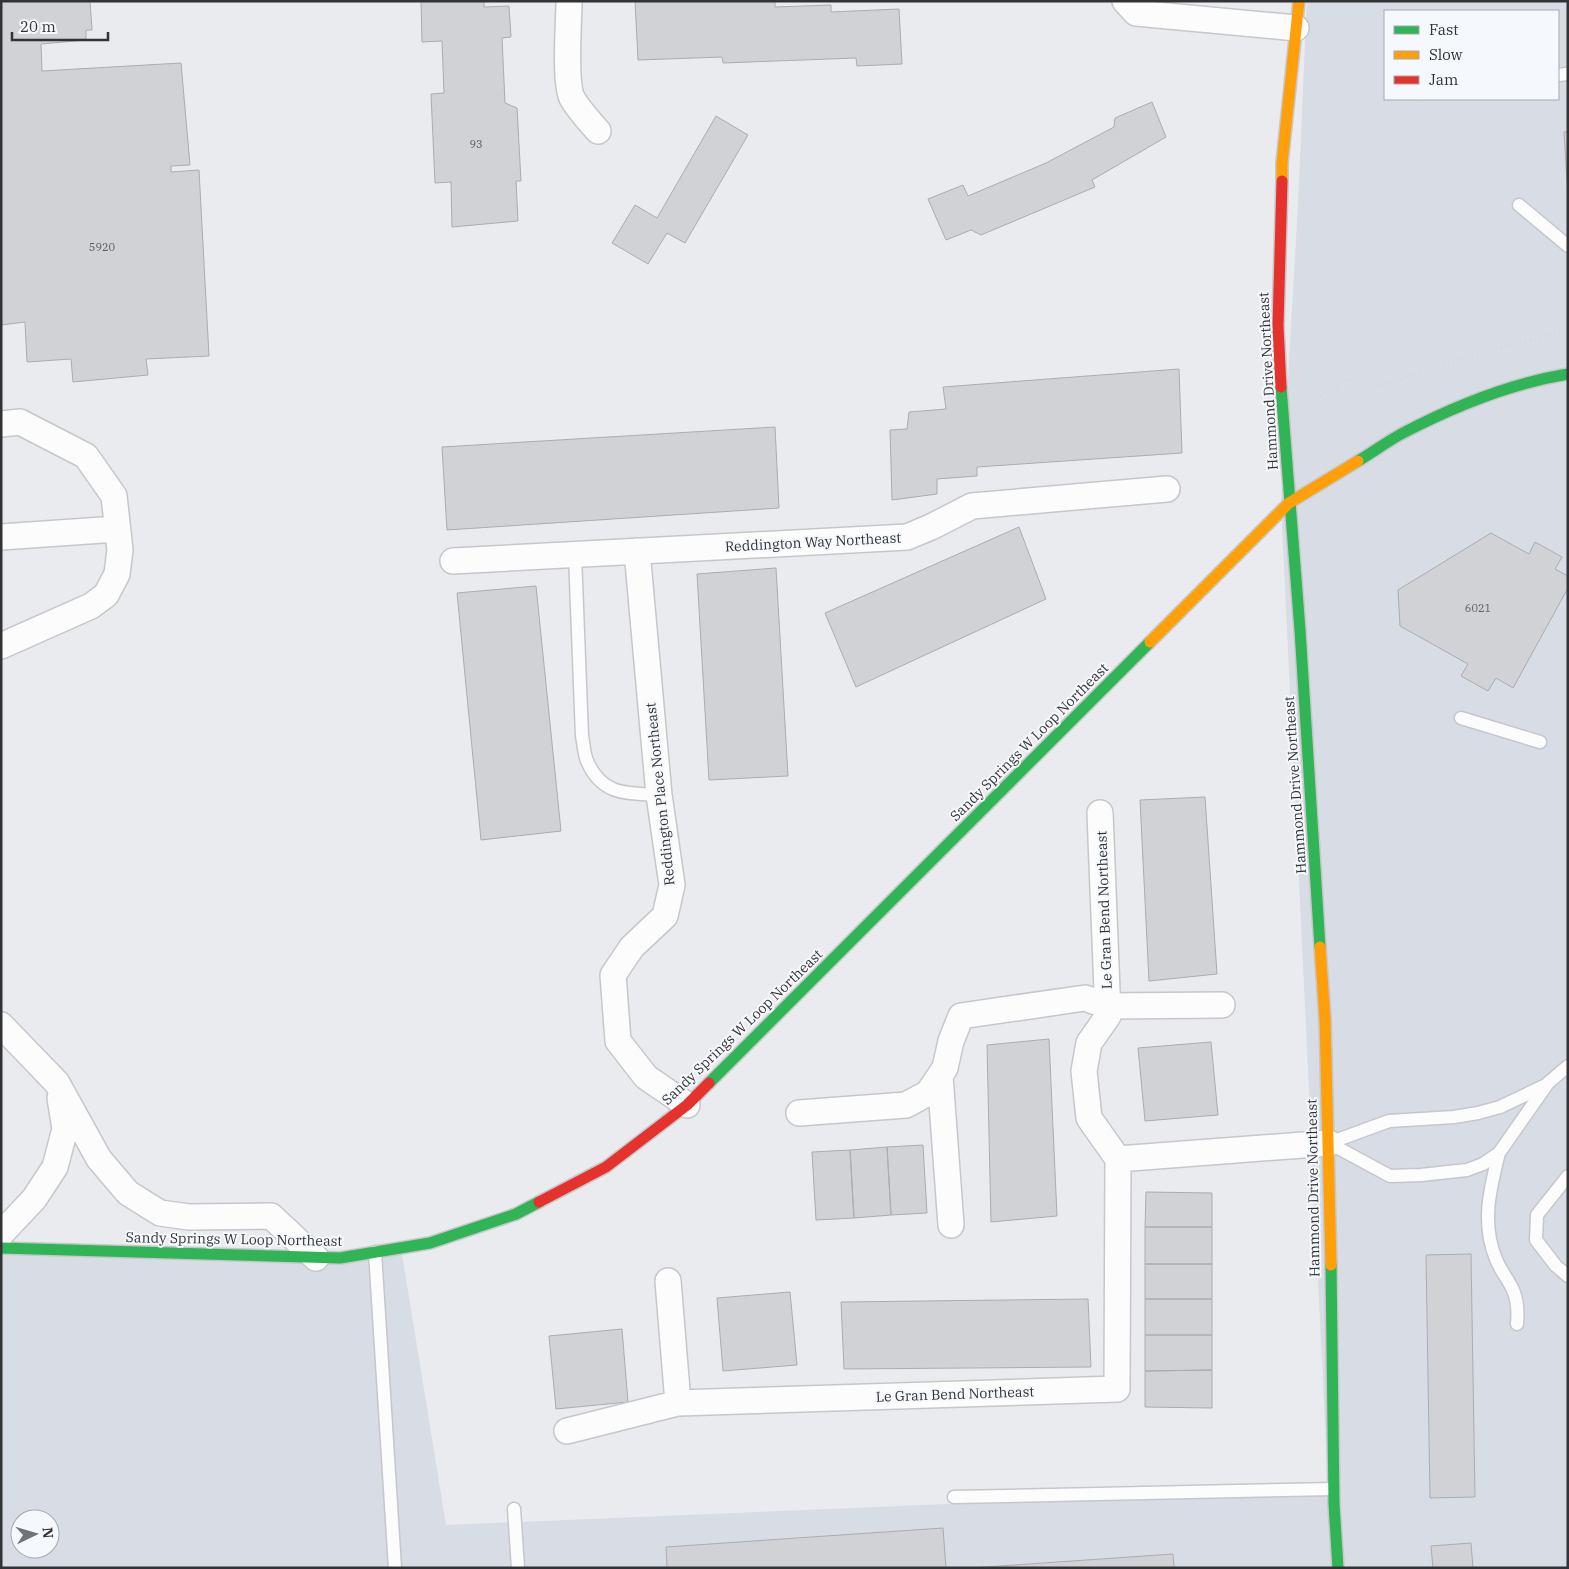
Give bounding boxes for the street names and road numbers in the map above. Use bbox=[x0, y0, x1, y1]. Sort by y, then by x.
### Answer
street label: Hammond Drive Northeast bbox=[1254, 291, 1282, 470]
street label: Reddington Way Northeast bbox=[724, 528, 902, 556]
street label: Sandy Springs W Loop Northeast bbox=[946, 659, 1112, 825]
street label: Hammond Drive Northeast bbox=[1280, 695, 1310, 875]
street label: Reddington Place Northeast bbox=[641, 702, 679, 886]
street label: Le Gran Bend Northeast bbox=[1092, 830, 1116, 990]
street label: Sandy Springs W Loop Northeast bbox=[658, 945, 826, 1109]
street label: Hammond Drive Northeast bbox=[1302, 1099, 1324, 1277]
street label: Sandy Springs W Loop Northeast bbox=[126, 1228, 343, 1250]
street label: Le Gran Bend Northeast bbox=[875, 1382, 1035, 1406]

